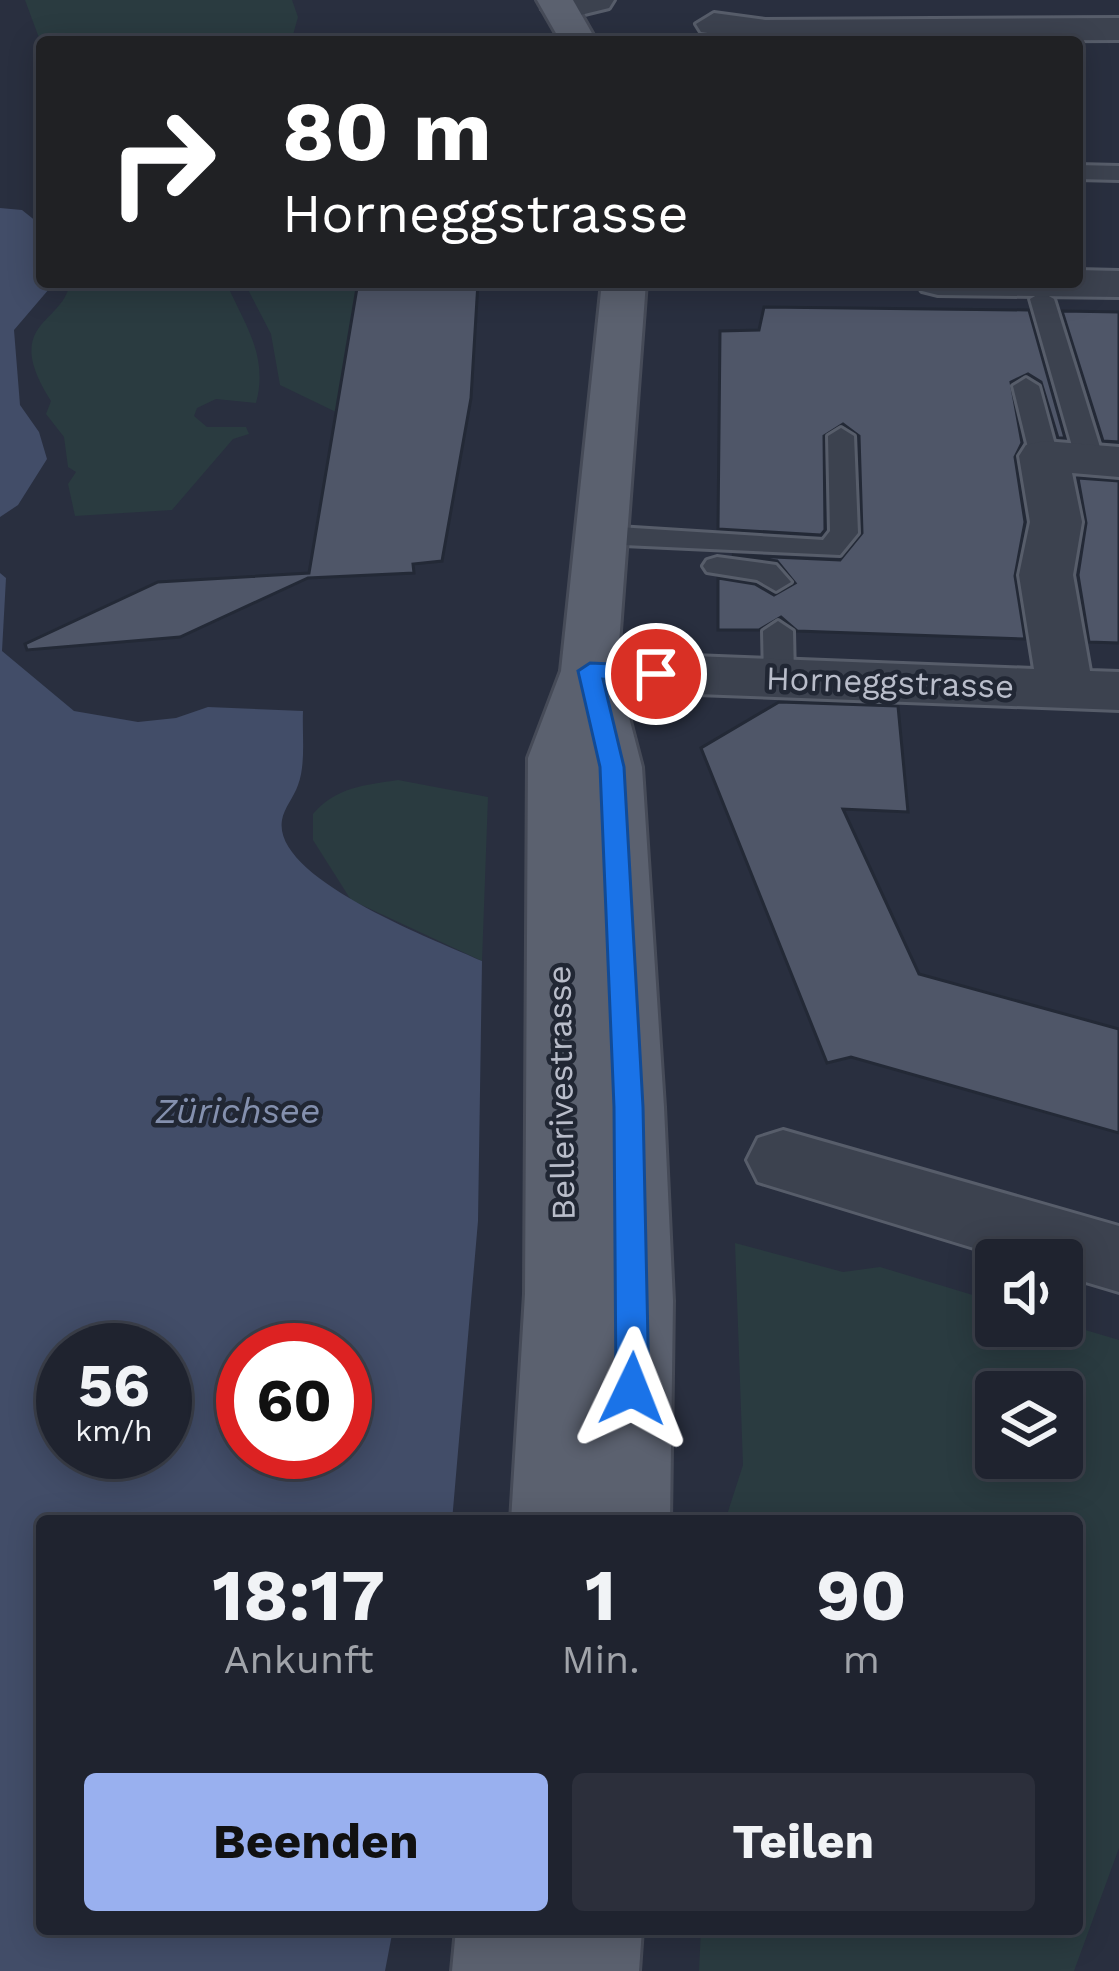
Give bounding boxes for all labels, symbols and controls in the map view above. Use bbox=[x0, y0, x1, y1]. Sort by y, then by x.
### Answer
text: 80 m bbox=[282, 82, 492, 180]
icon: right bbox=[84, 84, 240, 240]
text: Horneggstrasse bbox=[282, 182, 689, 245]
pin bbox=[605, 623, 707, 725]
icon: arrive bbox=[623, 641, 689, 707]
street label: Horneggstrasse bbox=[765, 658, 1015, 706]
street label: Bellerivestrasse bbox=[539, 965, 583, 1221]
water label: Zürichsee bbox=[154, 1090, 321, 1132]
map controls bbox=[975, 1239, 1083, 1479]
button: sound bbox=[975, 1239, 1083, 1347]
speed limit sign: 60 bbox=[216, 1323, 372, 1479]
position arrow bbox=[569, 1326, 695, 1452]
text: 56 bbox=[78, 1350, 150, 1421]
button: layers bbox=[975, 1371, 1083, 1479]
text: km/h bbox=[75, 1413, 153, 1448]
text: 18:17 bbox=[212, 1553, 385, 1637]
text: 1 bbox=[585, 1553, 616, 1637]
text: 90 bbox=[816, 1553, 907, 1637]
text: Ankunft bbox=[224, 1637, 374, 1682]
text: Min. bbox=[561, 1637, 640, 1682]
text: m bbox=[843, 1637, 880, 1682]
button: Beenden bbox=[84, 1773, 548, 1911]
button: Teilen bbox=[572, 1773, 1035, 1911]

